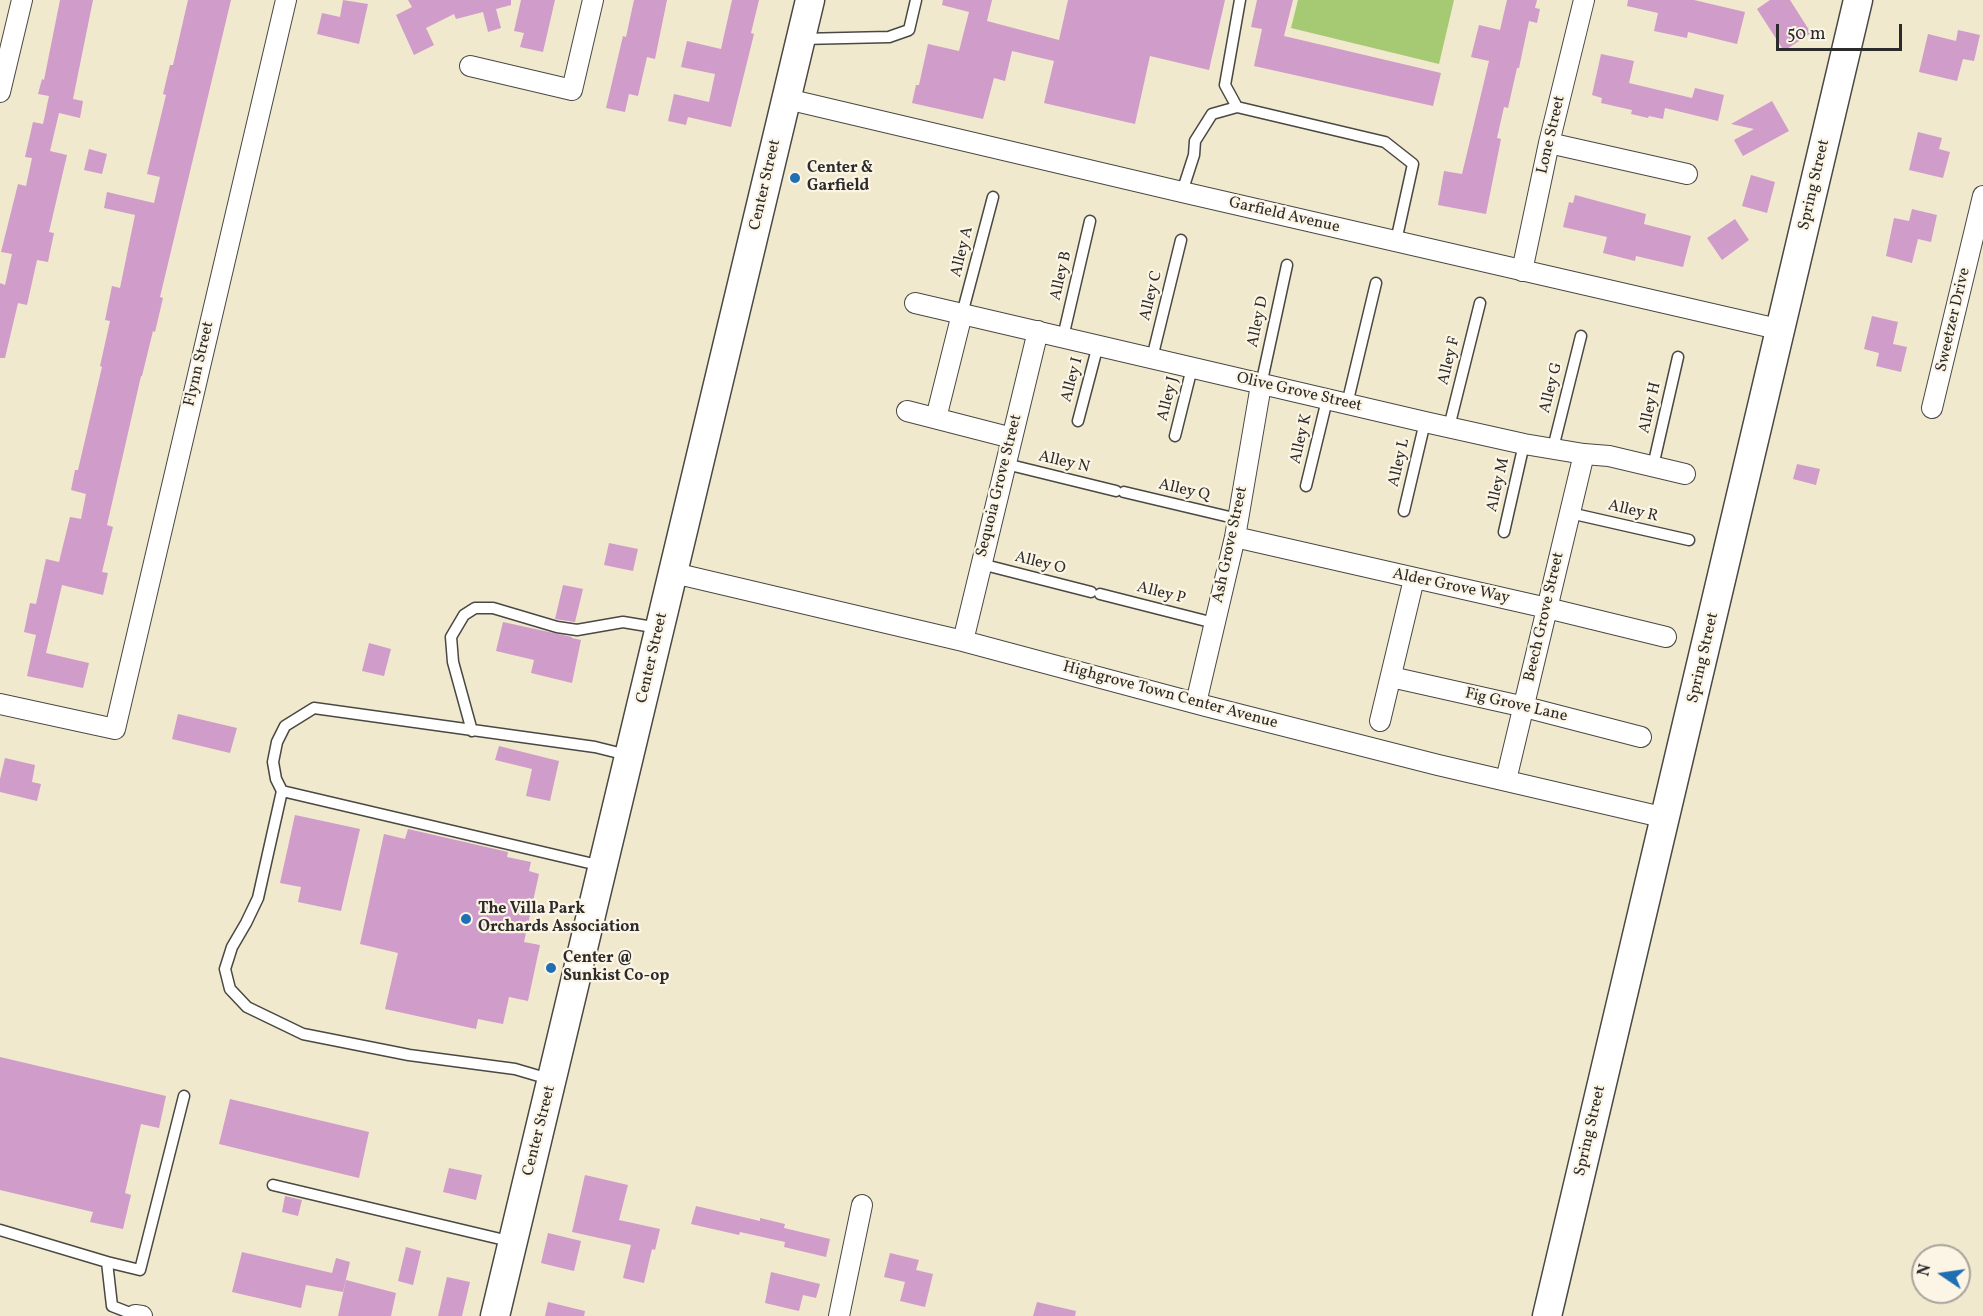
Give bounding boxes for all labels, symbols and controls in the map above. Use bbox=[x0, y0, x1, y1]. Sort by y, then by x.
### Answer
scale bar bbox=[1779, 12, 1905, 50]
text: 50 m bbox=[1787, 22, 1826, 47]
street label: Lone Street bbox=[1534, 94, 1570, 176]
street label: Center Street bbox=[746, 138, 786, 232]
street label: Spring Street bbox=[1795, 138, 1835, 232]
place label: Center & Garfield bbox=[807, 159, 873, 197]
marker: Center & Garfield bbox=[788, 171, 802, 185]
street label: Garfield Avenue bbox=[1227, 194, 1341, 238]
street label: Alley A bbox=[947, 225, 979, 279]
street label: Alley B bbox=[1047, 249, 1077, 303]
street label: Sweetzer Drive bbox=[1933, 266, 1975, 374]
street label: Alley C bbox=[1137, 269, 1167, 323]
street label: Alley D bbox=[1244, 295, 1274, 349]
street label: Flynn Street bbox=[181, 320, 219, 408]
street label: Alley F bbox=[1435, 335, 1465, 387]
street label: Alley I bbox=[1058, 355, 1088, 405]
street label: Alley G bbox=[1536, 361, 1568, 415]
street label: Olive Grove Street bbox=[1234, 369, 1364, 417]
street label: Alley J bbox=[1154, 375, 1184, 423]
street label: Alley H bbox=[1636, 380, 1666, 436]
street label: Alley K bbox=[1287, 412, 1317, 466]
street label: Sequoia Grove Street bbox=[973, 413, 1027, 559]
street label: Alley L bbox=[1385, 437, 1415, 489]
street label: Alley N bbox=[1037, 448, 1091, 478]
street label: Alley M bbox=[1483, 456, 1515, 514]
street label: Alley Q bbox=[1157, 476, 1211, 506]
street label: Ash Grove Street bbox=[1209, 485, 1253, 605]
street label: Alley R bbox=[1606, 497, 1660, 527]
street label: Alley O bbox=[1013, 548, 1067, 580]
street label: Beech Grove Street bbox=[1521, 550, 1569, 684]
street label: Alder Grove Way bbox=[1391, 565, 1511, 609]
street label: Alley P bbox=[1135, 579, 1187, 609]
street label: Center Street bbox=[633, 611, 673, 705]
street label: Spring Street bbox=[1684, 611, 1724, 705]
street label: Highgrove Town Center Avenue bbox=[1061, 658, 1279, 734]
street label: Fig Grove Lane bbox=[1463, 685, 1569, 727]
place label: The Villa Park Orchards Association bbox=[478, 900, 640, 938]
marker: The Villa Park Orchards Association bbox=[459, 912, 473, 926]
place label: Center @ Sunkist Co-op bbox=[563, 949, 669, 987]
marker: Center @ Sunkist Co-op bbox=[544, 961, 558, 975]
street label: Center Street bbox=[520, 1084, 560, 1178]
street label: Spring Street bbox=[1571, 1084, 1611, 1178]
north arrow bbox=[1911, 1244, 1971, 1304]
text: N bbox=[1913, 1262, 1937, 1279]

